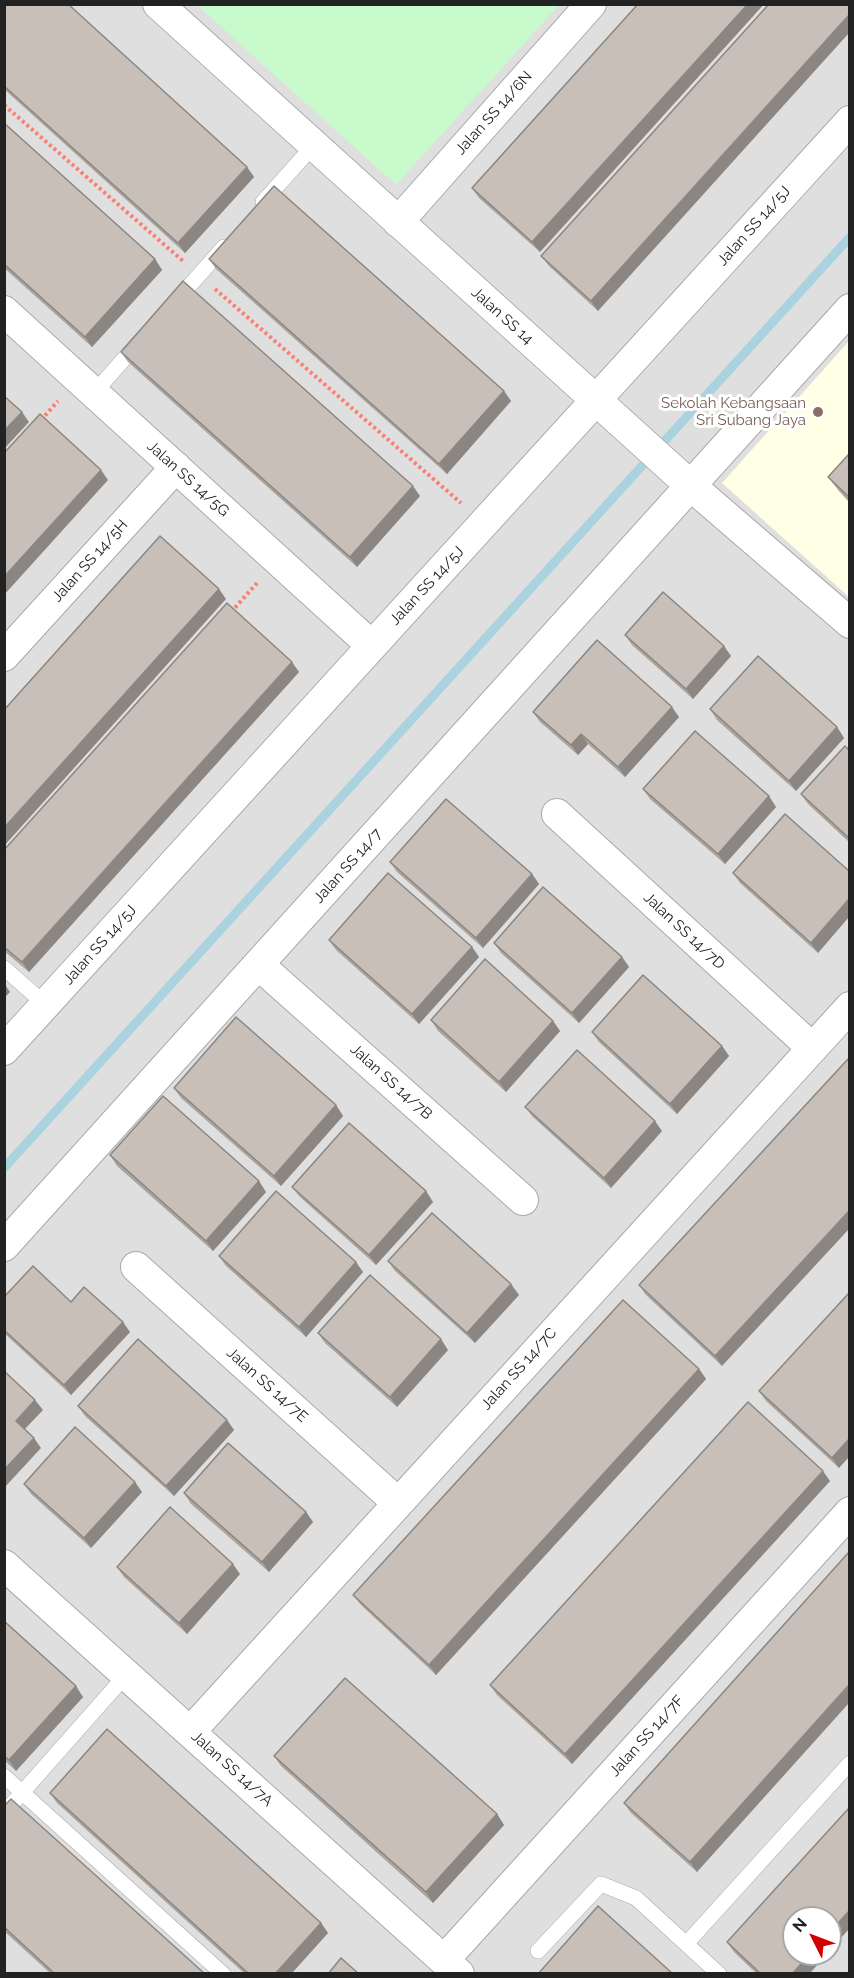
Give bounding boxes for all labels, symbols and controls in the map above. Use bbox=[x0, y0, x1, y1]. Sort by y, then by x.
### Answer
street label: Jalan SS 14/6N bbox=[452, 68, 536, 158]
street label: Jalan SS 14/5J bbox=[714, 183, 794, 269]
street label: Jalan SS 14 bbox=[467, 284, 537, 348]
place label: Sekolah Kebangsaan Sri Subang Jaya bbox=[661, 394, 806, 429]
marker: Sekolah Kebangsaan Sri Subang Jaya bbox=[811, 405, 825, 419]
street label: Jalan SS 14/5G bbox=[143, 437, 233, 521]
street label: Jalan SS 14/5H bbox=[48, 516, 132, 606]
street label: Jalan SS 14/5J bbox=[386, 543, 468, 629]
street label: Jalan SS 14/7 bbox=[310, 825, 386, 907]
street label: Jalan SS 14/7D bbox=[640, 889, 728, 973]
street label: Jalan SS 14/5J bbox=[60, 902, 140, 988]
street label: Jalan SS 14/7B bbox=[346, 1041, 436, 1123]
street label: Jalan SS 14/7C bbox=[477, 1324, 561, 1414]
street label: Jalan SS 14/7E bbox=[223, 1344, 311, 1426]
street label: Jalan SS 14/7F bbox=[606, 1692, 688, 1780]
street label: Jalan SS 14/7A bbox=[188, 1728, 276, 1810]
north arrow bbox=[782, 1906, 842, 1966]
text: N bbox=[789, 1914, 811, 1936]

